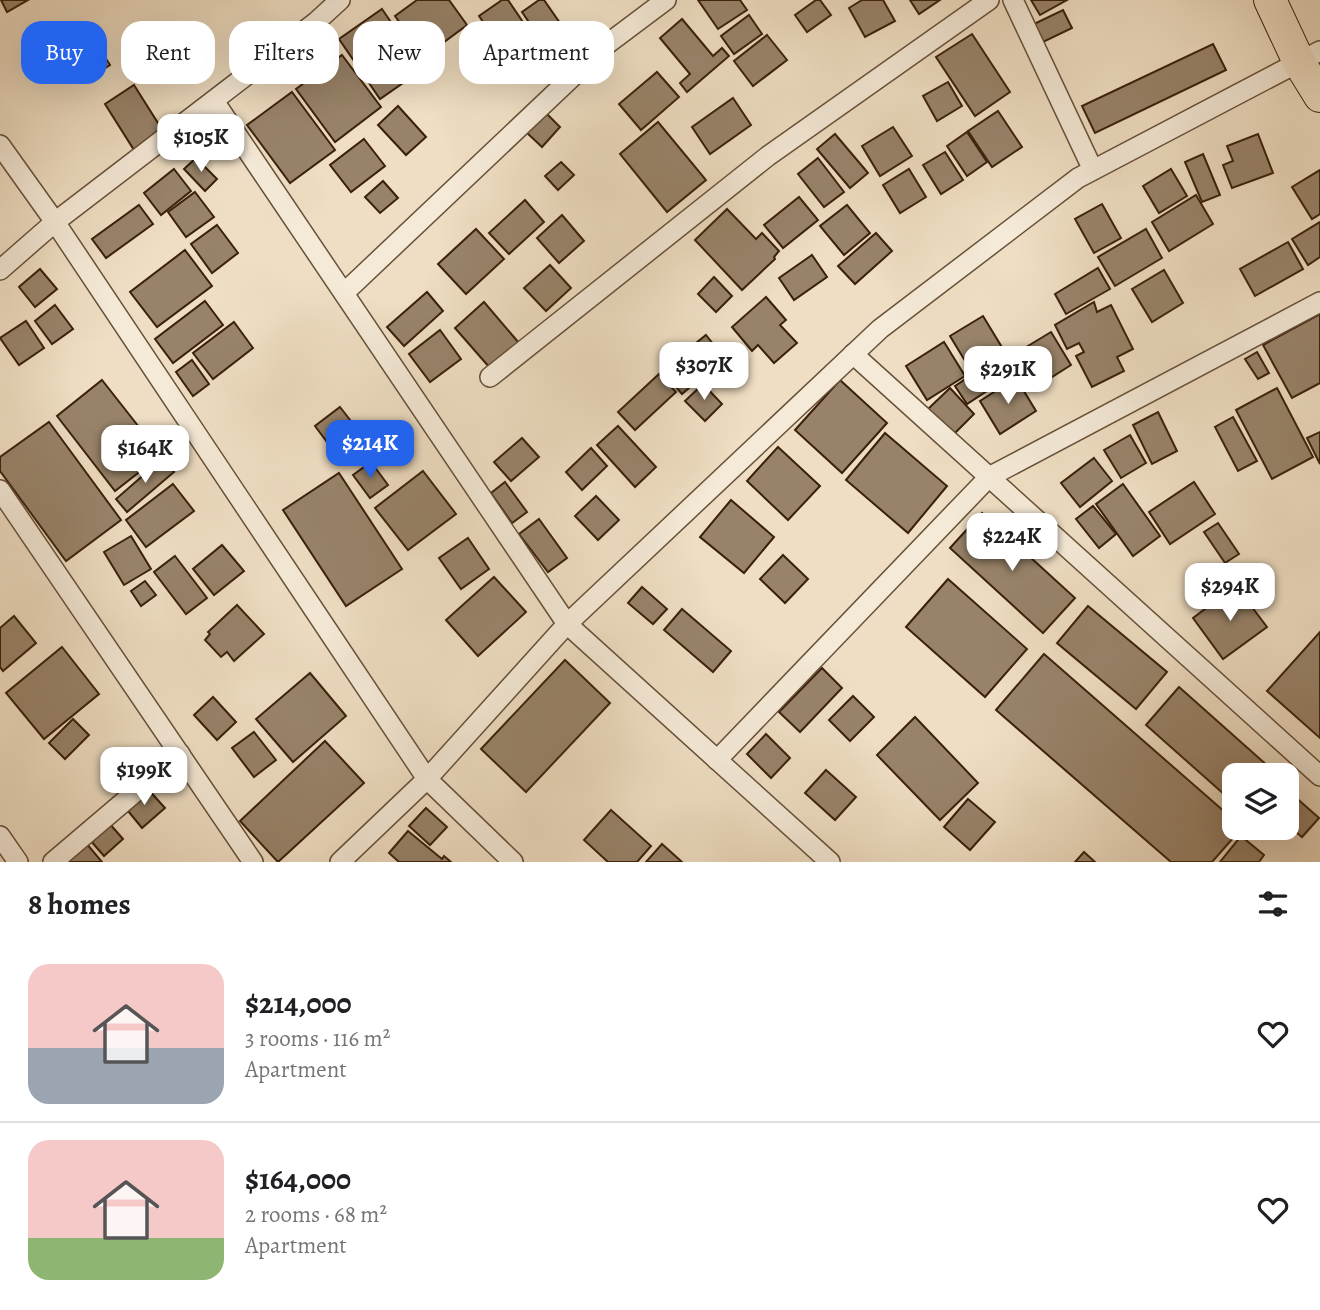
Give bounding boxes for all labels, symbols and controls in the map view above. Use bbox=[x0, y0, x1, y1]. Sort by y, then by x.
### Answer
chip: Buy bbox=[21, 21, 107, 84]
chip: Rent bbox=[121, 21, 215, 84]
chip: Filters bbox=[229, 21, 339, 84]
chip: New bbox=[353, 21, 445, 84]
chip: Apartment bbox=[459, 21, 614, 84]
pin: $105K bbox=[152, 114, 250, 174]
text: $105K bbox=[173, 121, 229, 152]
pin: $307K bbox=[655, 342, 753, 402]
pin: $291K bbox=[959, 346, 1057, 406]
text: $307K bbox=[675, 349, 733, 380]
text: $291K bbox=[980, 353, 1036, 384]
pin: $214K bbox=[321, 420, 419, 480]
pin: $164K bbox=[96, 426, 194, 485]
text: $214K bbox=[342, 427, 398, 458]
text: $164K bbox=[117, 432, 173, 463]
pin: $224K bbox=[963, 514, 1061, 573]
text: $224K bbox=[983, 520, 1041, 551]
pin: $294K bbox=[1181, 564, 1279, 623]
text: $294K bbox=[1201, 570, 1259, 601]
pin: $199K bbox=[95, 748, 193, 807]
text: $199K bbox=[116, 754, 172, 785]
map controls bbox=[1222, 763, 1299, 840]
button: layers bbox=[1222, 763, 1299, 840]
text: 8 homes bbox=[28, 884, 131, 924]
icon: filters bbox=[1254, 885, 1292, 923]
text: $214,000 bbox=[245, 983, 352, 1023]
icon: home bbox=[84, 992, 168, 1076]
icon: heart bbox=[1254, 1015, 1292, 1053]
text: 3 rooms · 116 m² bbox=[245, 1023, 390, 1054]
text: Apartment bbox=[245, 1054, 347, 1085]
text: $164,000 bbox=[245, 1159, 351, 1199]
icon: home bbox=[84, 1168, 168, 1252]
icon: heart bbox=[1254, 1191, 1292, 1229]
text: 2 rooms · 68 m² bbox=[245, 1199, 387, 1230]
text: Apartment bbox=[245, 1230, 347, 1261]

